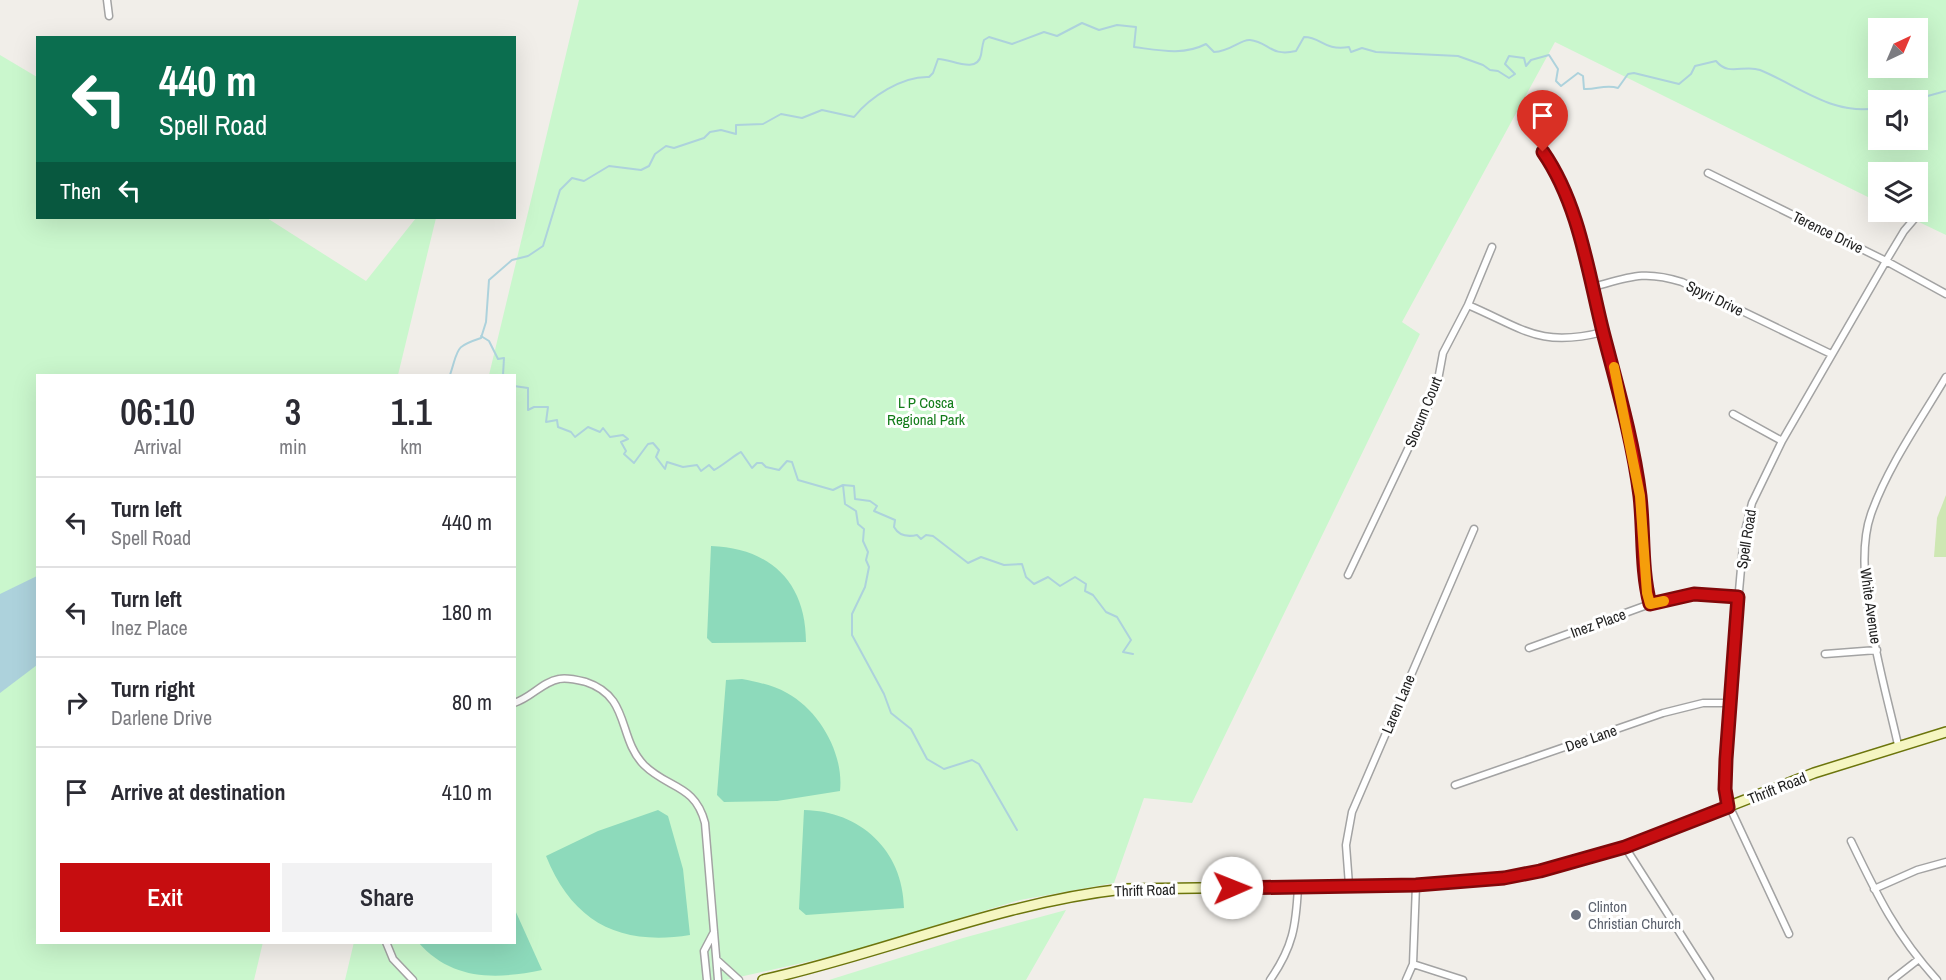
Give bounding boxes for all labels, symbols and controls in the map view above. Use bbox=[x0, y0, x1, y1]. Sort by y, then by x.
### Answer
north arrow bbox=[1868, 18, 1928, 78]
map controls bbox=[1868, 18, 1928, 222]
text: 440 m bbox=[159, 53, 257, 109]
icon: left bbox=[60, 60, 138, 138]
pin bbox=[1517, 90, 1568, 152]
button: sound bbox=[1868, 90, 1928, 150]
icon: arrive bbox=[1526, 99, 1559, 132]
text: Spell Road bbox=[159, 107, 267, 143]
button: layers bbox=[1868, 162, 1928, 222]
icon: left bbox=[113, 174, 146, 207]
text: Then bbox=[60, 176, 101, 206]
street label: Terence Drive bbox=[1789, 206, 1867, 258]
street label: Spyri Drive bbox=[1683, 275, 1747, 321]
street label: Slocum Court bbox=[1399, 373, 1447, 450]
text: 06:10 bbox=[120, 388, 195, 436]
text: 3 bbox=[285, 388, 301, 436]
text: 1.1 bbox=[391, 388, 432, 436]
park label: L P Cosca Regional Park bbox=[887, 392, 966, 430]
text: Arrival bbox=[134, 433, 181, 460]
text: min bbox=[279, 433, 307, 460]
text: km bbox=[400, 433, 422, 460]
text: Turn left bbox=[111, 494, 182, 524]
icon: left bbox=[60, 506, 93, 539]
text: 440 m bbox=[442, 507, 492, 537]
street label: Spell Road bbox=[1731, 508, 1761, 570]
text: Spell Road bbox=[111, 524, 191, 551]
street label: White Avenue bbox=[1855, 567, 1887, 645]
text: Turn left bbox=[111, 584, 182, 614]
icon: left bbox=[60, 596, 93, 629]
text: 180 m bbox=[442, 597, 492, 627]
street label: Inez Place bbox=[1567, 603, 1629, 643]
text: Inez Place bbox=[111, 614, 188, 641]
street label: Laren Lane bbox=[1376, 671, 1420, 737]
text: Turn right bbox=[111, 674, 195, 704]
icon: right bbox=[60, 686, 93, 719]
text: 80 m bbox=[452, 687, 492, 717]
text: Darlene Drive bbox=[111, 704, 212, 731]
street label: Dee Lane bbox=[1562, 719, 1620, 757]
street label: Thrift Road bbox=[1745, 767, 1809, 809]
icon: arrive bbox=[60, 776, 93, 809]
text: Arrive at destination bbox=[111, 777, 285, 807]
text: 410 m bbox=[442, 777, 492, 807]
position arrow bbox=[1200, 856, 1264, 920]
button: Exit bbox=[60, 863, 270, 932]
button: Share bbox=[282, 863, 492, 932]
street label: Thrift Road bbox=[1114, 878, 1176, 902]
place label: Clinton Christian Church bbox=[1588, 896, 1681, 934]
marker: Clinton Christian Church bbox=[1569, 908, 1583, 922]

